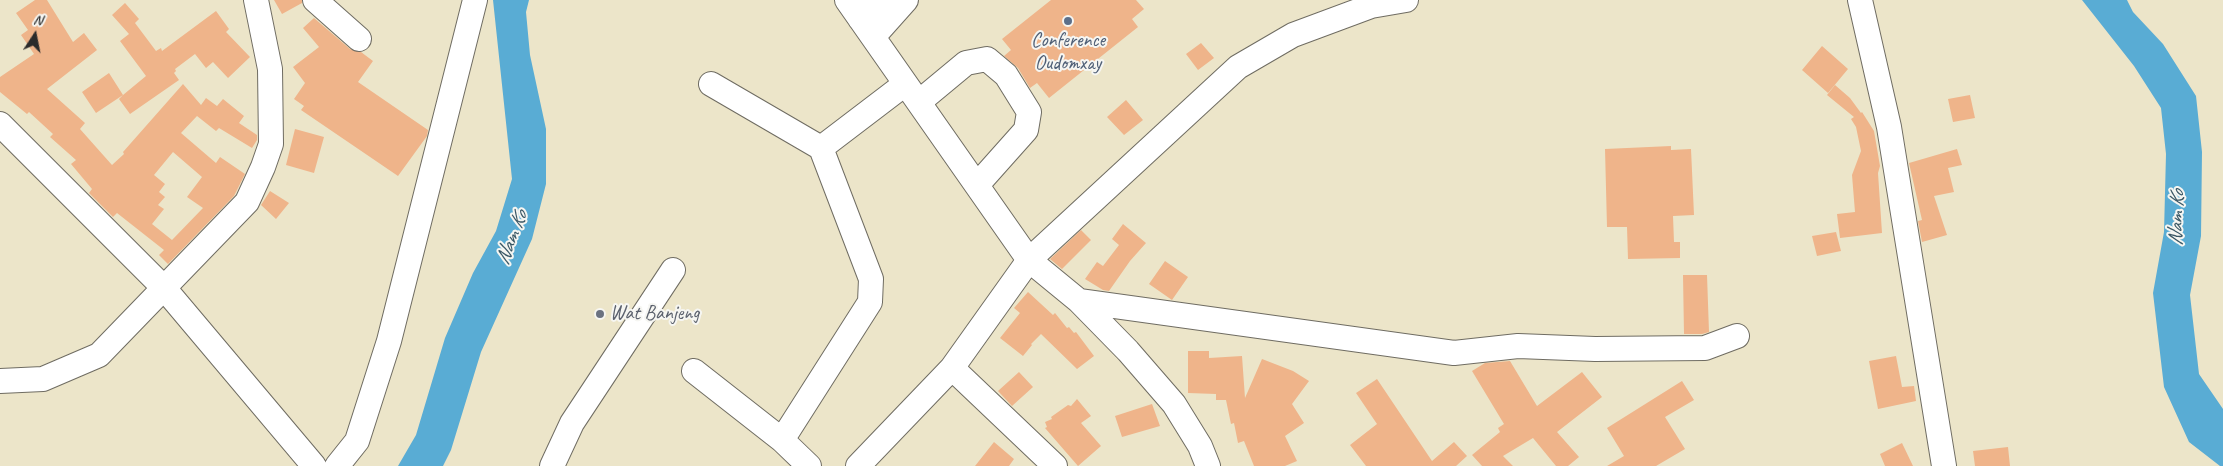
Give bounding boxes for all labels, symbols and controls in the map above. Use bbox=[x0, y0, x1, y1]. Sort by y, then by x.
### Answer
north arrow bbox=[10, 10, 60, 60]
text: N bbox=[32, 11, 44, 29]
marker: Conference Oudomxay bbox=[1062, 15, 1074, 27]
place label: Conference Oudomxay bbox=[1031, 29, 1105, 76]
water label: Nam Ko bbox=[2163, 190, 2191, 246]
water label: Nam Ko bbox=[490, 208, 534, 268]
place label: Wat Banjeng bbox=[610, 302, 699, 326]
marker: Wat Banjeng bbox=[594, 308, 606, 320]

